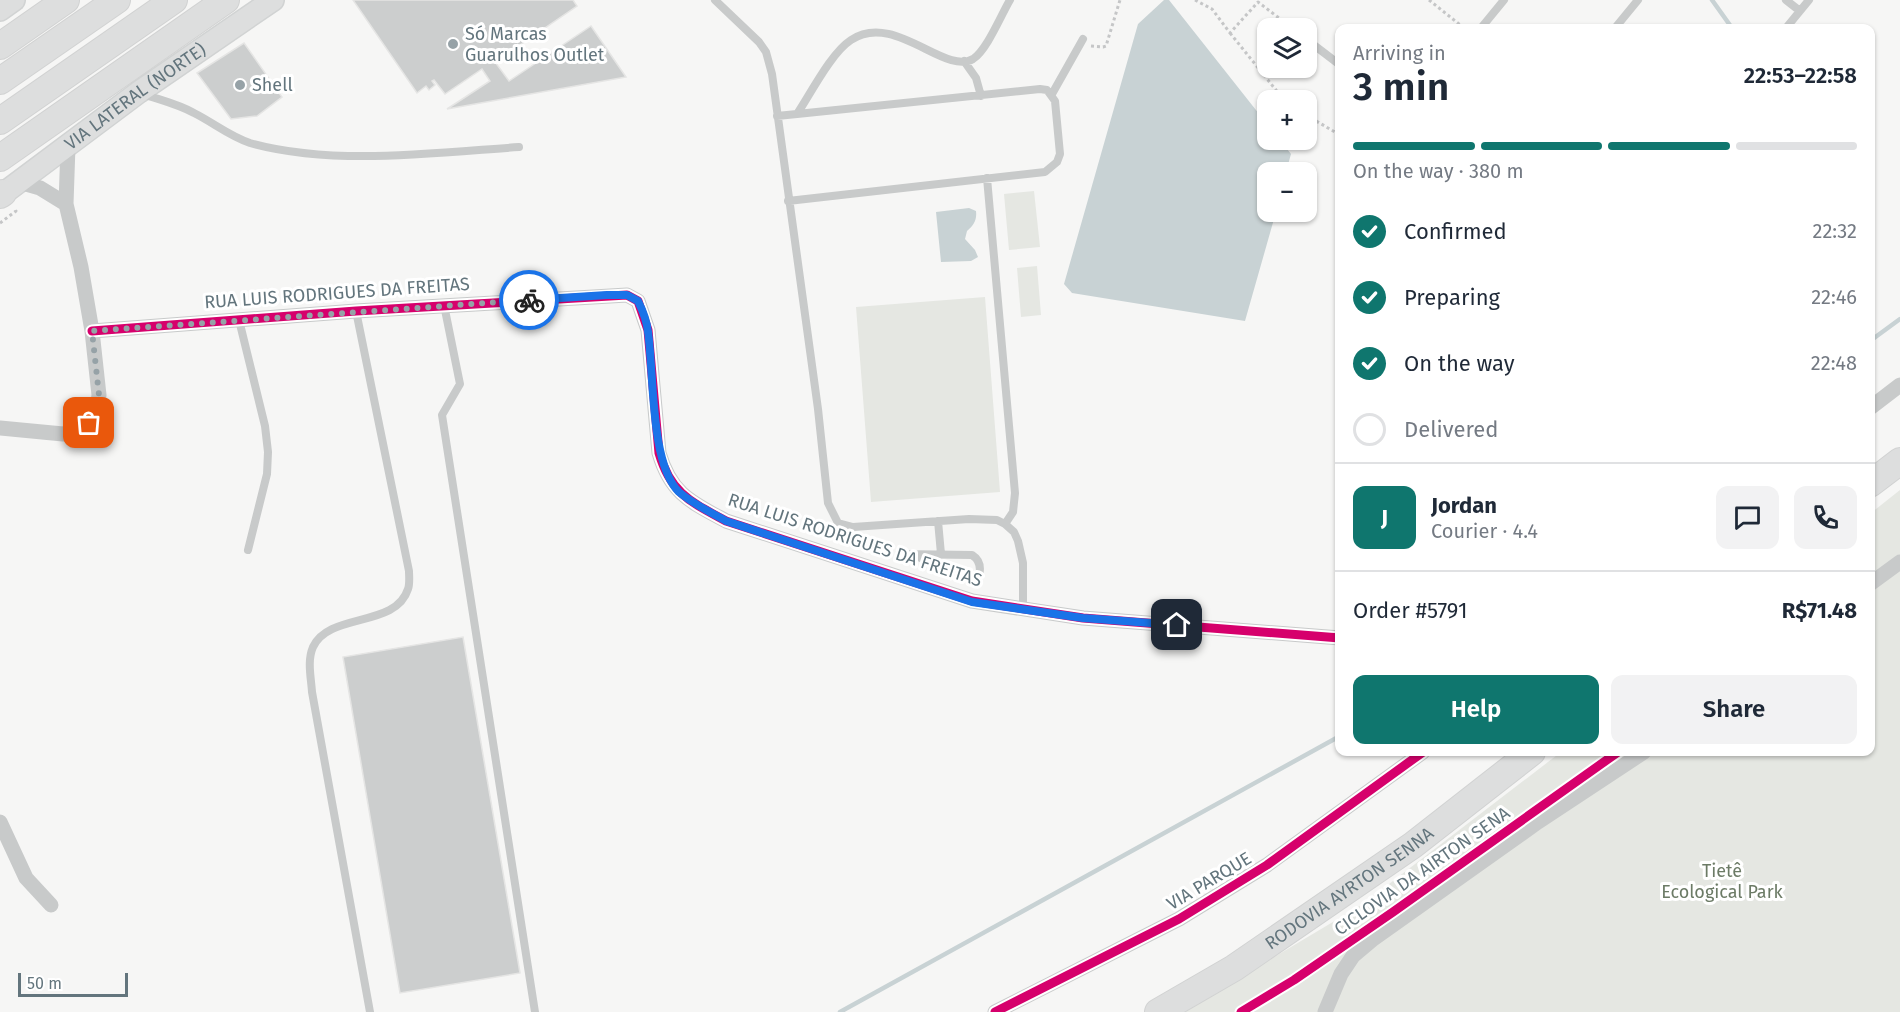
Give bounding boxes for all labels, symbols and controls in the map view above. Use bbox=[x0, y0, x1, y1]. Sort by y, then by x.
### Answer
map controls bbox=[1257, 18, 1317, 222]
button: layers bbox=[1257, 18, 1317, 78]
place label: Só Marcas Guarulhos Outlet bbox=[465, 23, 605, 66]
marker: Só Marcas Guarulhos Outlet bbox=[446, 37, 460, 51]
street label: VIA LATERAL (NORTE) bbox=[60, 38, 210, 155]
text: Arriving in bbox=[1353, 41, 1446, 65]
text: 22:53–22:58 bbox=[1744, 62, 1857, 89]
text: 3 min bbox=[1353, 64, 1449, 110]
place label: Shell bbox=[252, 74, 293, 96]
marker: Shell bbox=[233, 78, 247, 92]
button: + bbox=[1257, 90, 1317, 150]
text: On the way · 380 m bbox=[1353, 159, 1524, 183]
button: − bbox=[1257, 162, 1317, 222]
icon: check bbox=[1353, 215, 1386, 248]
text: Confirmed bbox=[1404, 218, 1507, 245]
text: 22:32 bbox=[1813, 219, 1857, 243]
courier bbox=[499, 270, 559, 330]
street label: RUA LUIS RODRIGUES DA FREITAS bbox=[204, 273, 471, 313]
icon: check bbox=[1353, 281, 1386, 314]
icon: bike bbox=[513, 284, 546, 317]
text: Preparing bbox=[1404, 284, 1500, 311]
text: 22:46 bbox=[1811, 285, 1857, 309]
icon: check bbox=[1353, 347, 1386, 380]
text: On the way bbox=[1404, 350, 1515, 377]
text: 22:48 bbox=[1811, 351, 1857, 375]
pin bbox=[63, 397, 114, 448]
icon: bag bbox=[72, 406, 105, 439]
text: Delivered bbox=[1404, 416, 1499, 443]
button: chat bbox=[1716, 486, 1779, 549]
button: phone bbox=[1794, 486, 1857, 549]
street label: RUA LUIS RODRIGUES DA FREITAS bbox=[725, 488, 985, 592]
text: Jordan bbox=[1431, 492, 1497, 519]
text: J bbox=[1381, 504, 1388, 531]
text: Courier · 4.4 bbox=[1431, 519, 1538, 543]
text: Order #5791 bbox=[1353, 597, 1467, 624]
text: R$71.48 bbox=[1782, 597, 1857, 624]
pin bbox=[1151, 599, 1202, 650]
icon: home bbox=[1160, 608, 1193, 641]
button: Help bbox=[1353, 675, 1599, 744]
button: Share bbox=[1611, 675, 1857, 744]
street label: CICLOVIA DA AIRTON SENA bbox=[1330, 802, 1515, 940]
street label: RODOVIA AYRTON SENNA bbox=[1261, 822, 1438, 954]
street label: VIA PARQUE bbox=[1163, 847, 1255, 915]
park label: Tietê Ecological Park bbox=[1661, 860, 1784, 903]
scale bar bbox=[18, 970, 128, 998]
text: 50 m bbox=[27, 974, 62, 993]

